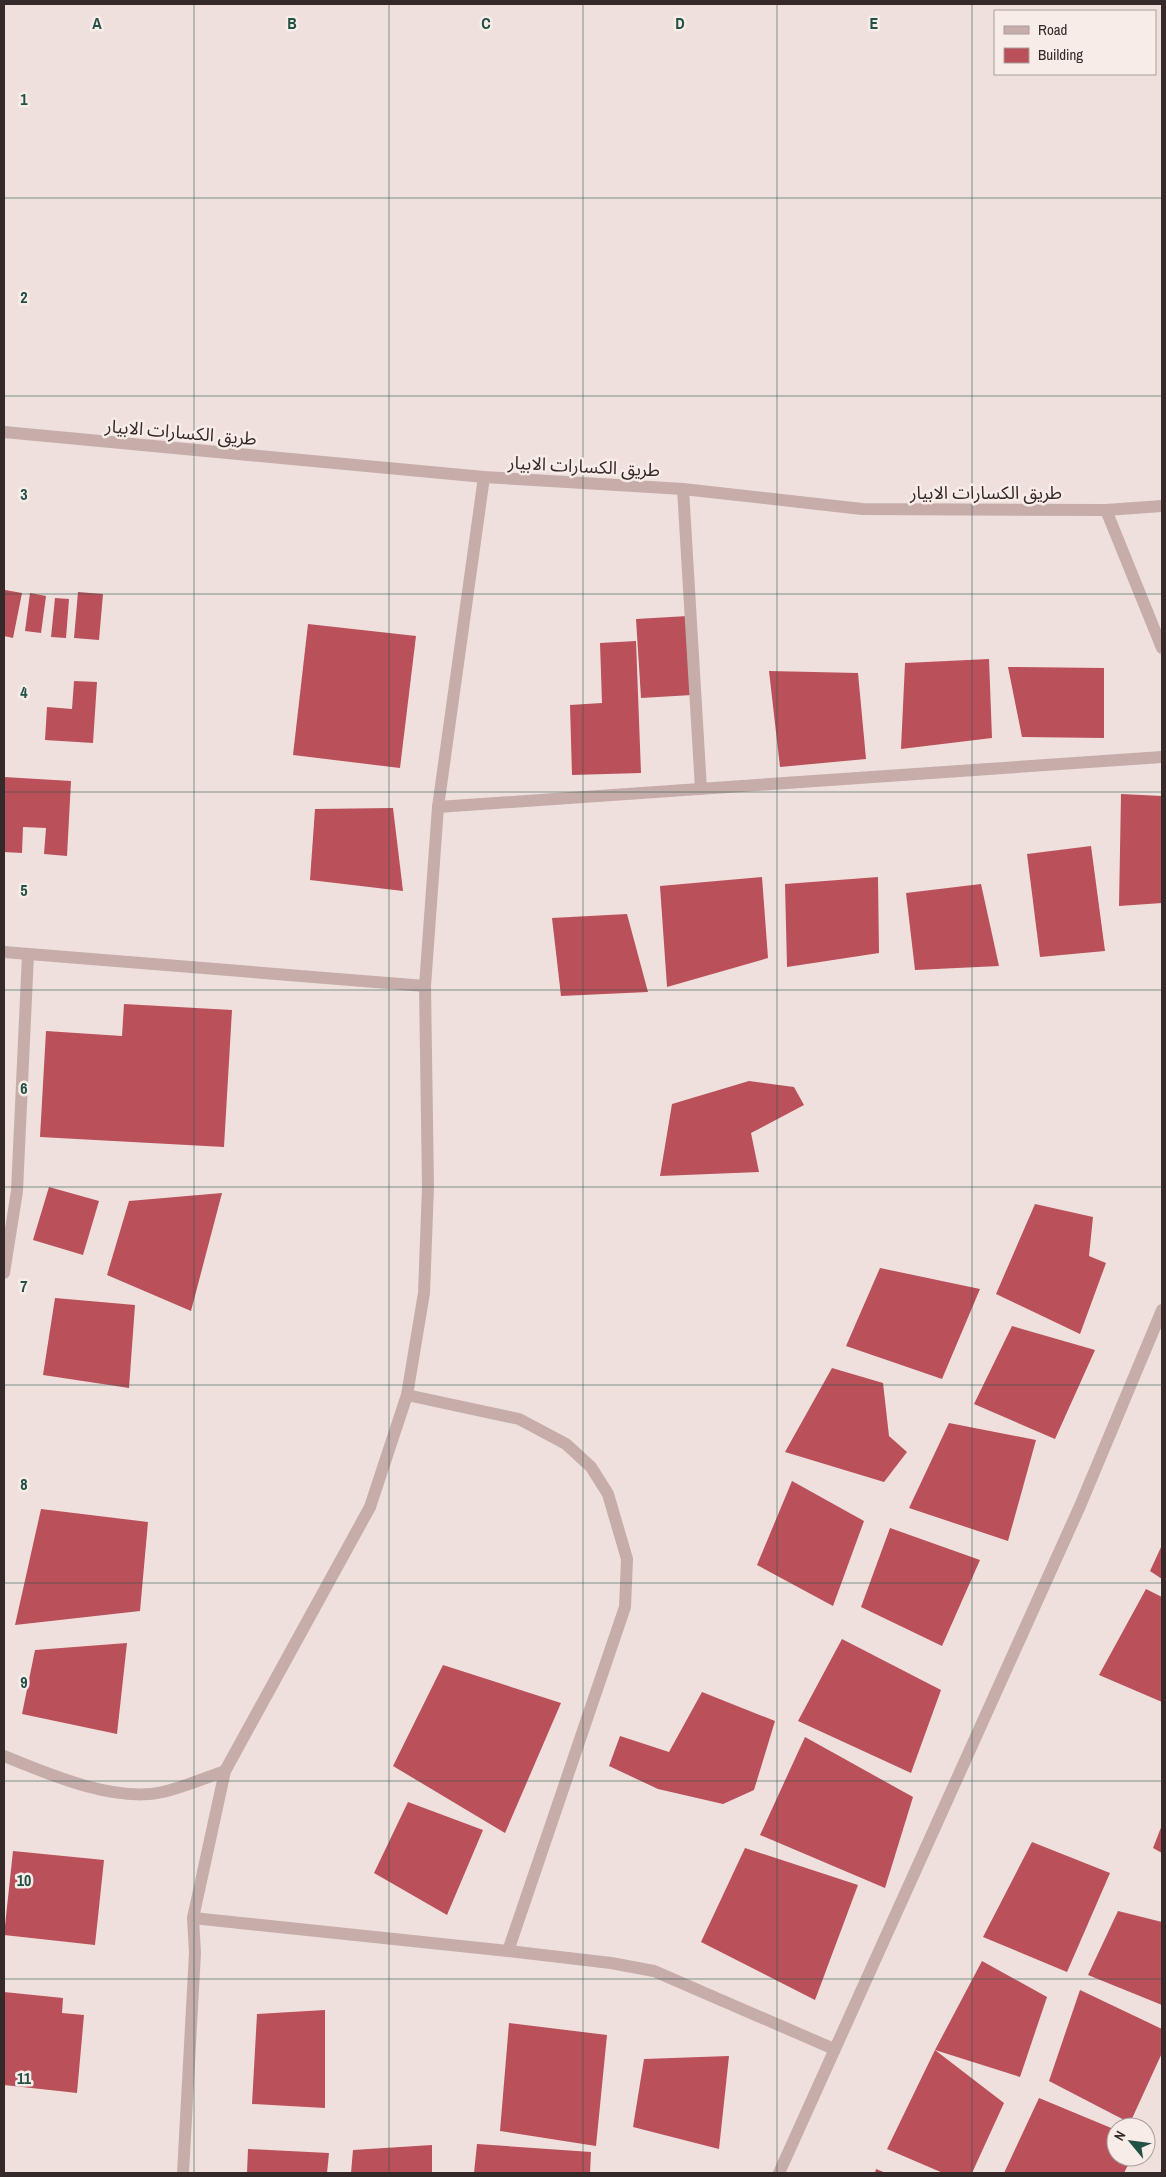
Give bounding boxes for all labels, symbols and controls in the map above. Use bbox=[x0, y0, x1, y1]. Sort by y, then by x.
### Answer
legend bbox=[994, 10, 1156, 75]
text: A bbox=[92, 12, 102, 34]
text: B bbox=[287, 12, 297, 34]
text: C bbox=[481, 12, 491, 34]
text: D bbox=[675, 12, 685, 34]
text: E bbox=[870, 12, 879, 34]
text: Road bbox=[1038, 19, 1067, 40]
text: Building bbox=[1038, 44, 1083, 65]
text: 1 bbox=[20, 88, 28, 110]
text: 2 bbox=[20, 286, 28, 308]
street label: طريق الكسارات الابيار bbox=[103, 413, 258, 451]
street label: طريق الكسارات الابيار bbox=[506, 449, 661, 482]
street label: طريق الكسارات الابيار bbox=[909, 480, 1062, 505]
text: 3 bbox=[20, 483, 28, 505]
text: 4 bbox=[20, 681, 28, 703]
text: 5 bbox=[20, 879, 28, 901]
text: 6 bbox=[20, 1077, 28, 1099]
text: 7 bbox=[20, 1275, 28, 1297]
text: 8 bbox=[20, 1473, 28, 1495]
text: 9 bbox=[20, 1671, 28, 1693]
text: 10 bbox=[17, 1869, 31, 1891]
text: 11 bbox=[17, 2067, 32, 2089]
north arrow bbox=[1106, 2117, 1156, 2167]
text: N bbox=[1110, 2128, 1130, 2144]

